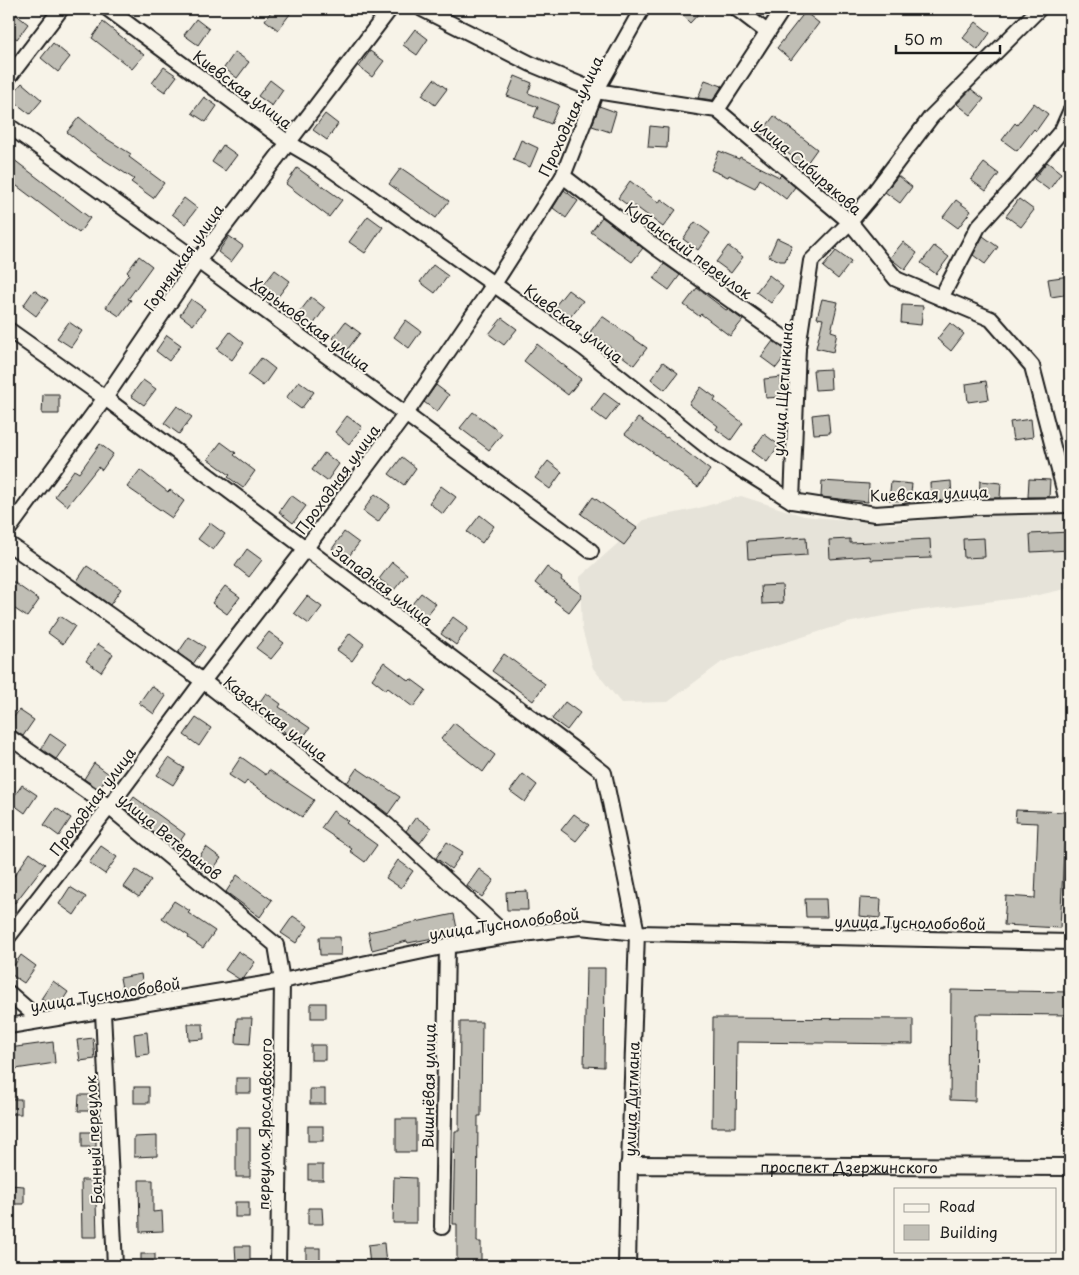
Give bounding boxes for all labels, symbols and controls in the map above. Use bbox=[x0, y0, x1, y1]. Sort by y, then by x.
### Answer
scale bar bbox=[896, 22, 1000, 54]
text: 50 m bbox=[904, 27, 943, 50]
street label: Киевская улица bbox=[189, 44, 298, 134]
street label: Проходная улица bbox=[532, 51, 608, 180]
street label: улица Сибирякова bbox=[749, 112, 868, 220]
street label: Кубанский переулок bbox=[621, 196, 757, 304]
street label: Горняцкая улица bbox=[137, 198, 229, 315]
street label: Харьковская улица bbox=[246, 271, 376, 377]
street label: Киевская улица bbox=[520, 278, 629, 368]
street label: улица Щетинкина bbox=[766, 320, 798, 457]
street label: Проходная улица bbox=[289, 419, 385, 539]
street label: Киевская улица bbox=[869, 479, 989, 507]
street label: Западная улица bbox=[328, 539, 439, 631]
street label: Казахская улица bbox=[219, 670, 334, 767]
street label: Проходная улица bbox=[43, 741, 141, 860]
street label: улица Ветеранов bbox=[113, 787, 227, 885]
street label: улица Туснолобовой bbox=[427, 901, 581, 945]
street label: улица Туснолобовой bbox=[834, 909, 986, 935]
street label: улица Туснолобовой bbox=[28, 971, 182, 1017]
street label: Вишнёвая улица bbox=[415, 1023, 441, 1149]
street label: переулок Ярославского bbox=[251, 1038, 277, 1210]
street label: улица Дитмана bbox=[617, 1040, 645, 1157]
street label: Банный переулок bbox=[78, 1075, 108, 1205]
street label: проспект Дзержинского bbox=[760, 1154, 938, 1178]
legend bbox=[894, 1188, 1056, 1252]
text: Road bbox=[939, 1194, 975, 1217]
text: Building bbox=[939, 1220, 998, 1243]

